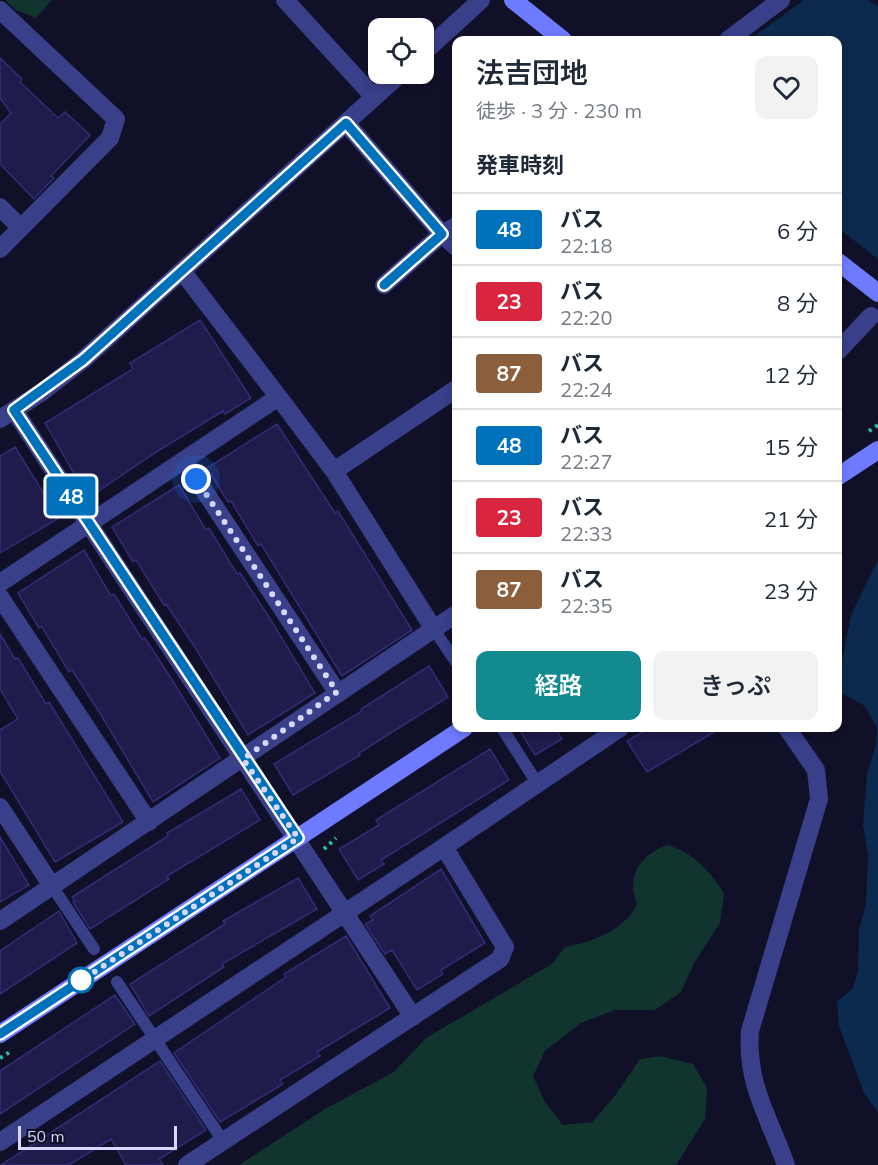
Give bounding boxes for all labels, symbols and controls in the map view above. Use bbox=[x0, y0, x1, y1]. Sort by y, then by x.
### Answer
map controls bbox=[368, 18, 434, 84]
button: locate bbox=[368, 18, 434, 84]
text: 法吉団地 bbox=[476, 55, 588, 90]
button: heart bbox=[755, 56, 818, 119]
text: 徒歩 · 3 分 · 230 m bbox=[476, 98, 642, 123]
text: 発車時刻 bbox=[476, 151, 564, 179]
text: バス bbox=[560, 205, 604, 233]
text: 48 bbox=[496, 216, 522, 242]
text: 6 分 bbox=[777, 217, 818, 245]
text: 22:18 bbox=[560, 233, 613, 258]
text: バス bbox=[560, 277, 604, 305]
text: 23 bbox=[496, 288, 522, 314]
text: 8 分 bbox=[777, 289, 818, 317]
text: 22:20 bbox=[560, 305, 613, 330]
text: バス bbox=[560, 349, 604, 377]
text: 87 bbox=[496, 360, 522, 386]
text: 12 分 bbox=[764, 361, 818, 389]
text: 22:24 bbox=[560, 377, 613, 402]
text: バス bbox=[560, 421, 604, 449]
text: 48 bbox=[496, 432, 522, 458]
text: 15 分 bbox=[764, 433, 818, 461]
text: 22:27 bbox=[560, 449, 613, 474]
your location bbox=[181, 464, 211, 494]
line badge: 48 bbox=[44, 476, 98, 516]
text: 48 bbox=[58, 483, 84, 509]
text: バス bbox=[560, 493, 604, 521]
text: 23 bbox=[496, 504, 522, 530]
text: 21 分 bbox=[764, 505, 818, 533]
text: 22:33 bbox=[560, 521, 613, 546]
text: バス bbox=[560, 565, 604, 593]
text: 87 bbox=[496, 576, 522, 602]
text: 23 分 bbox=[764, 577, 818, 605]
text: 22:35 bbox=[560, 593, 613, 618]
button: 経路 bbox=[476, 651, 641, 720]
button: きっぷ bbox=[653, 651, 818, 720]
unlabelled marker bbox=[68, 967, 94, 993]
scale bar bbox=[18, 1123, 177, 1150]
text: 50 m bbox=[27, 1126, 64, 1146]

